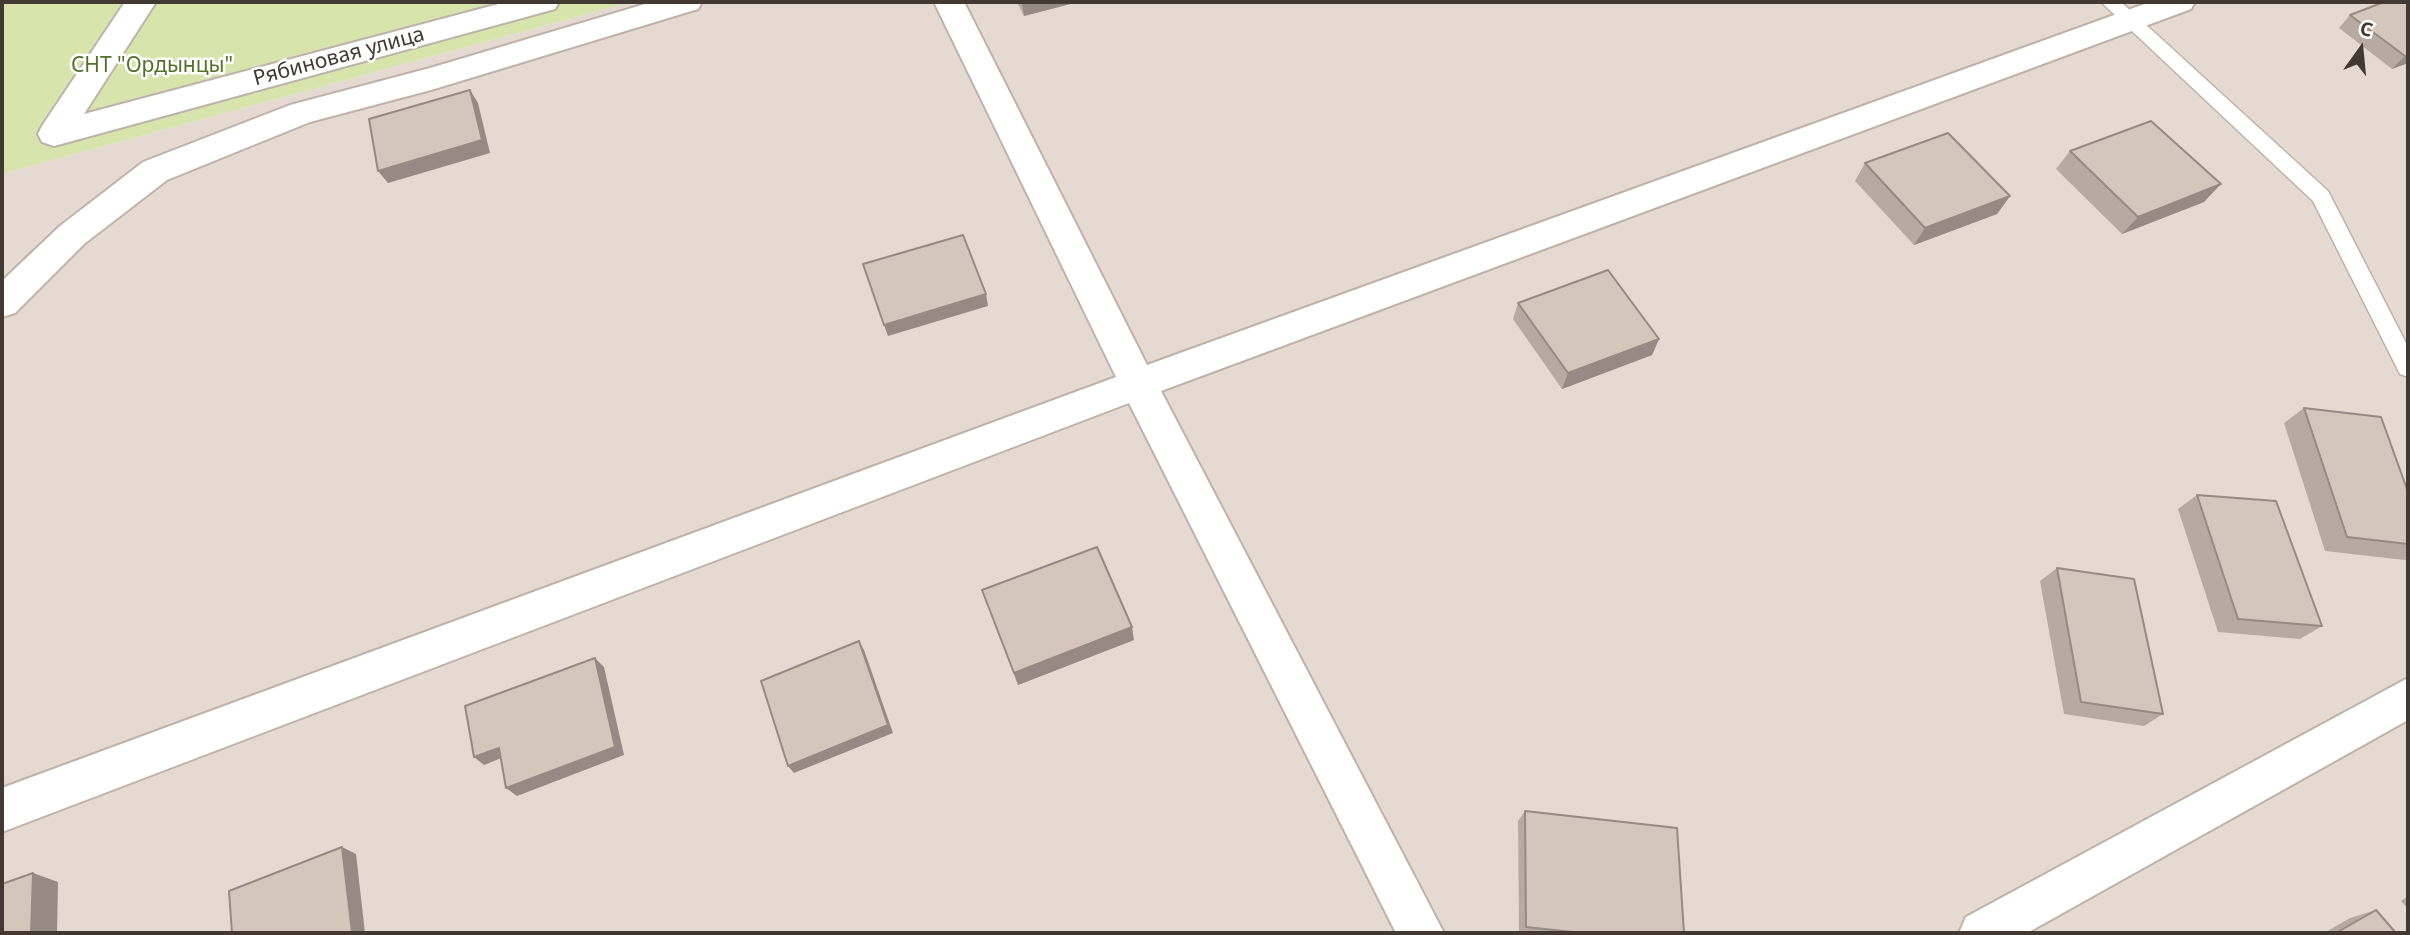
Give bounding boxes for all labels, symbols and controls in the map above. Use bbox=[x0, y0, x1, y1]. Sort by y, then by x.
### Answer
north arrow bbox=[2326, 14, 2396, 84]
text: С bbox=[2357, 15, 2376, 43]
street label: Рябиновая улица bbox=[251, 22, 427, 92]
park label: СНТ "Ордынцы" bbox=[71, 53, 233, 79]

